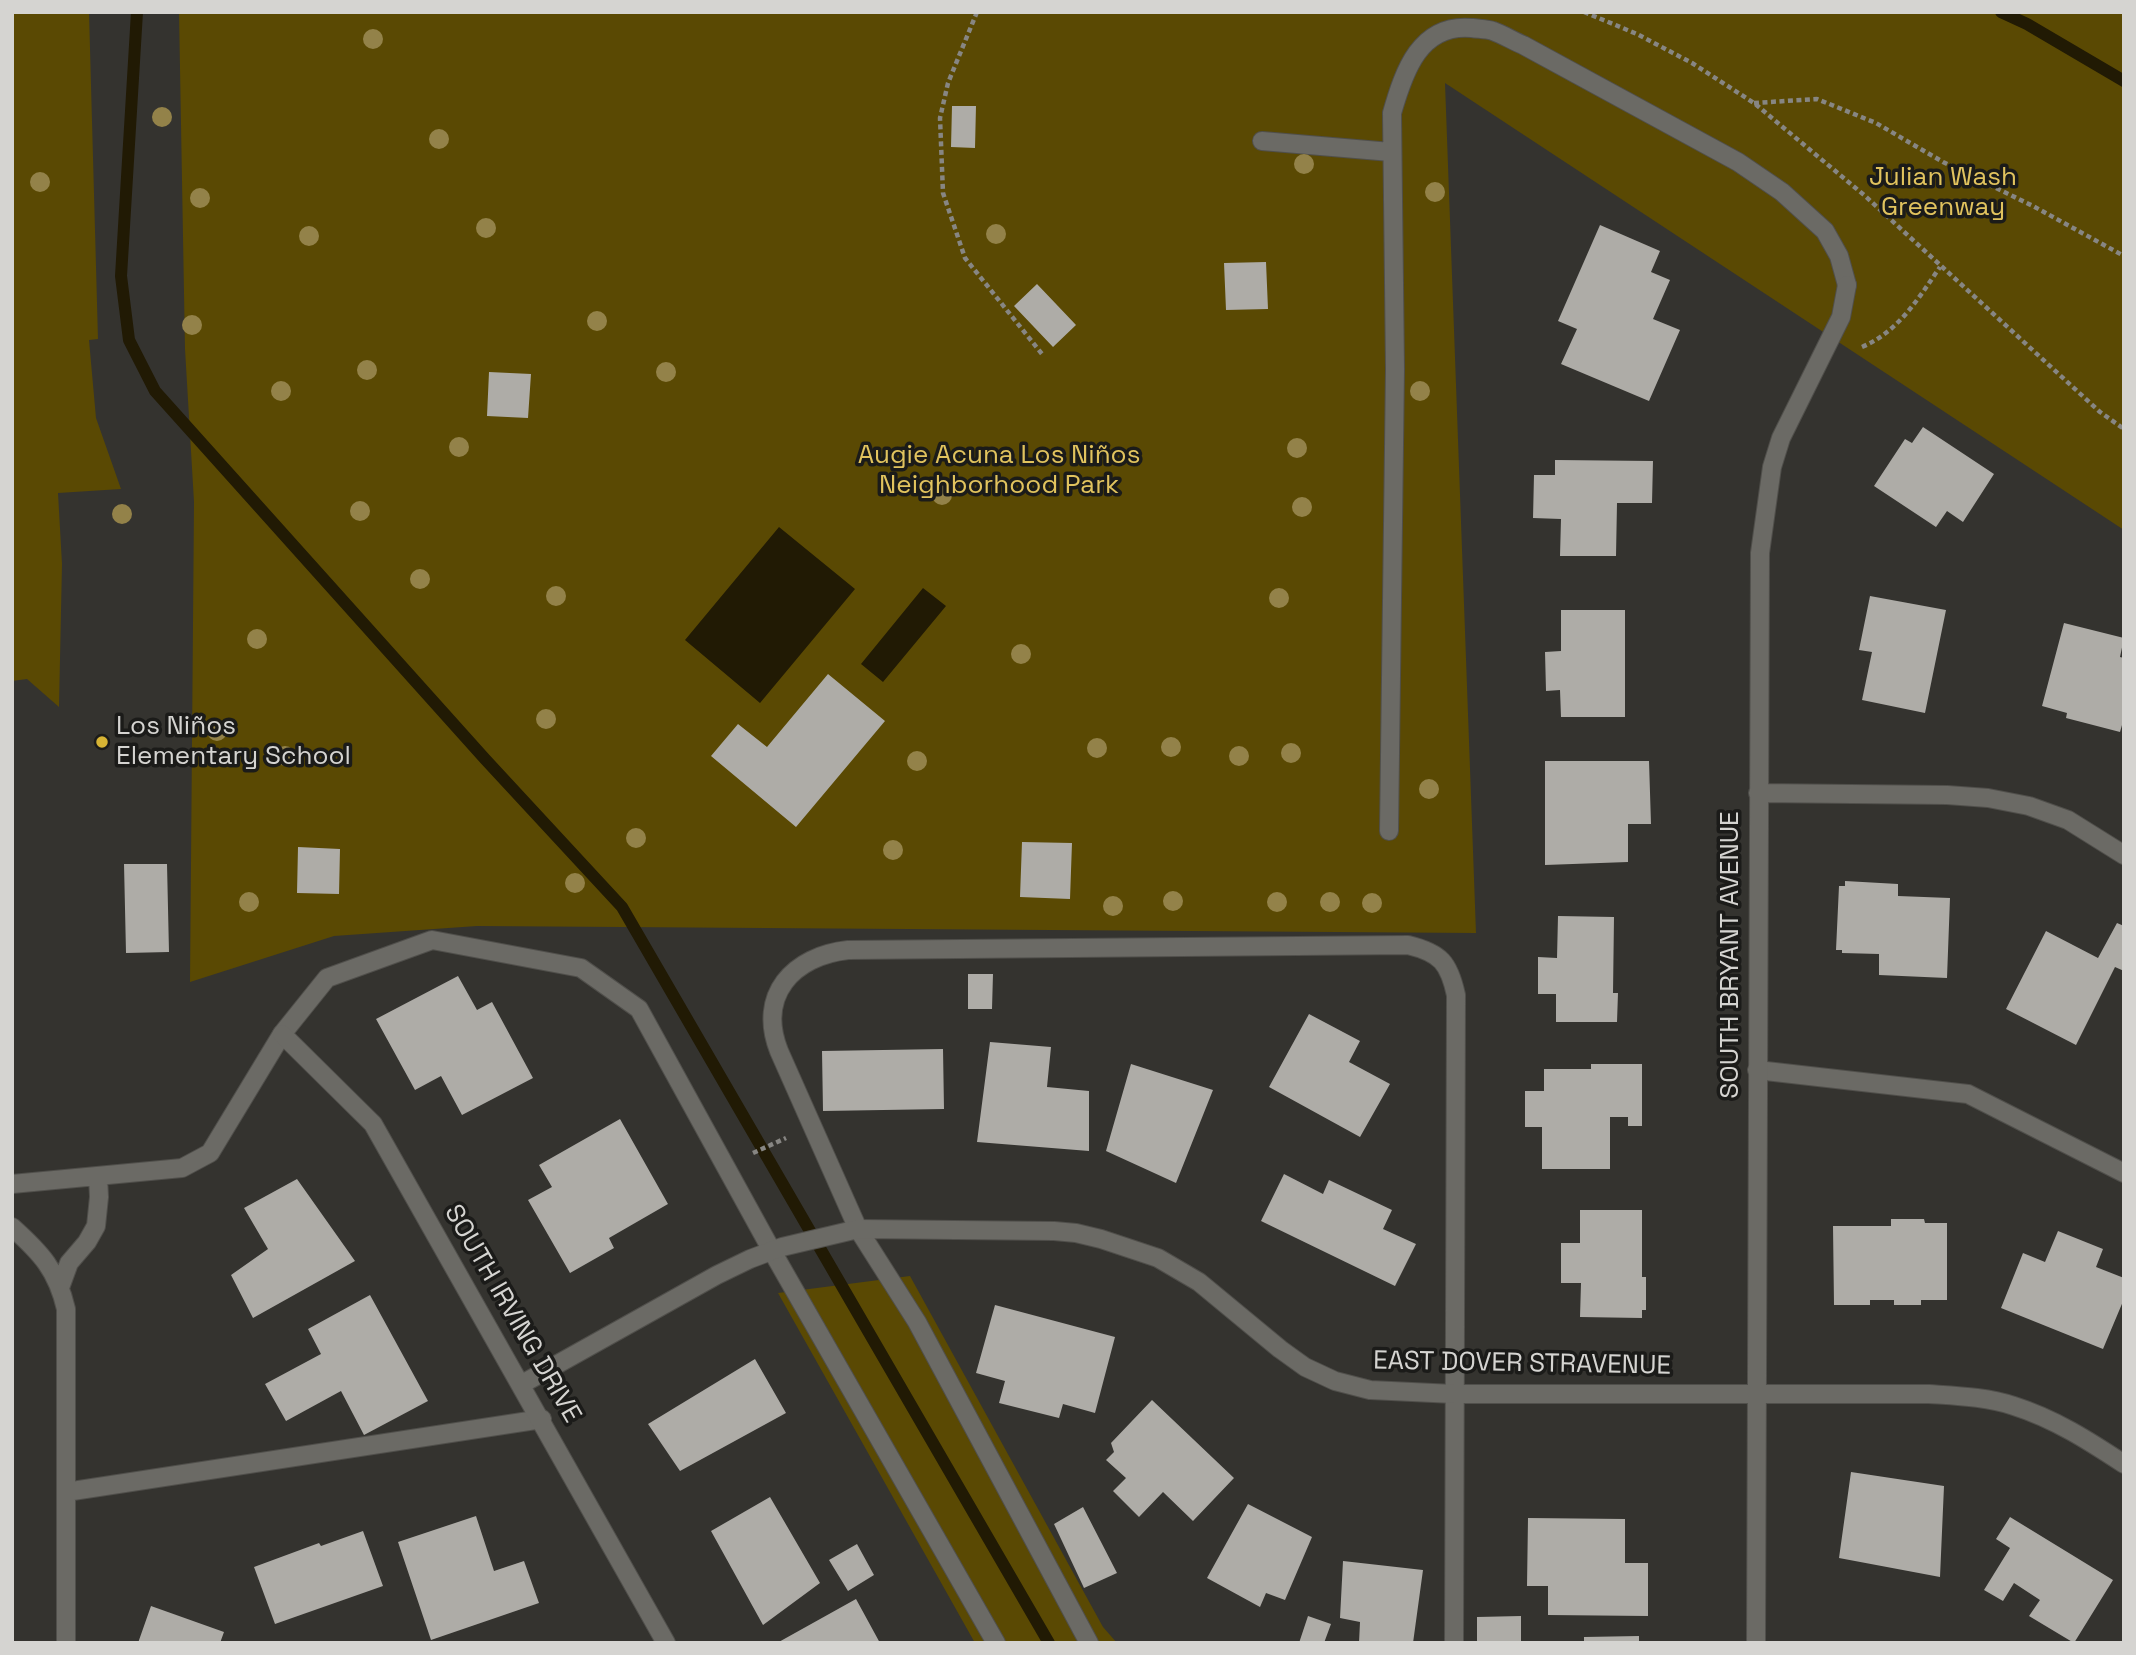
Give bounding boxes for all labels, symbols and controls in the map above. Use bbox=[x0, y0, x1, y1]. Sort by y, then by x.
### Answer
park label: Julian Wash Greenway bbox=[1869, 162, 2017, 224]
park label: Augie Acuna Los Niños Neighborhood Park bbox=[858, 440, 1140, 502]
place label: Los Niños Elementary School bbox=[116, 711, 351, 772]
marker: Los Niños Elementary School bbox=[94, 734, 110, 750]
street label: SOUTH BRYANT AVENUE bbox=[1715, 811, 1747, 1099]
street label: SOUTH IRVING DRIVE bbox=[437, 1200, 587, 1428]
street label: EAST DOVER STRAVENUE bbox=[1373, 1346, 1671, 1382]

